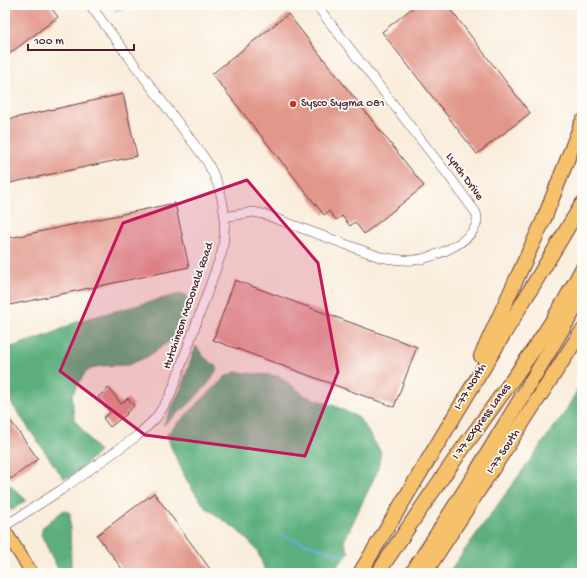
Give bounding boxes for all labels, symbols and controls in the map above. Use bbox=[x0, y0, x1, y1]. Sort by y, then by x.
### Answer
scale bar bbox=[28, 26, 134, 52]
text: 100 m bbox=[33, 35, 64, 49]
place label: Sysco Sygma 081 bbox=[301, 97, 385, 111]
marker: Sysco Sygma 081 bbox=[288, 99, 298, 109]
street label: Lynch Drive bbox=[442, 150, 486, 204]
street label: Hutchinson McDonald Road bbox=[161, 240, 218, 371]
street label: I-77 North bbox=[452, 361, 491, 413]
street label: I 77 Express Lanes bbox=[450, 381, 515, 463]
street label: I-77 South bbox=[484, 426, 524, 477]

